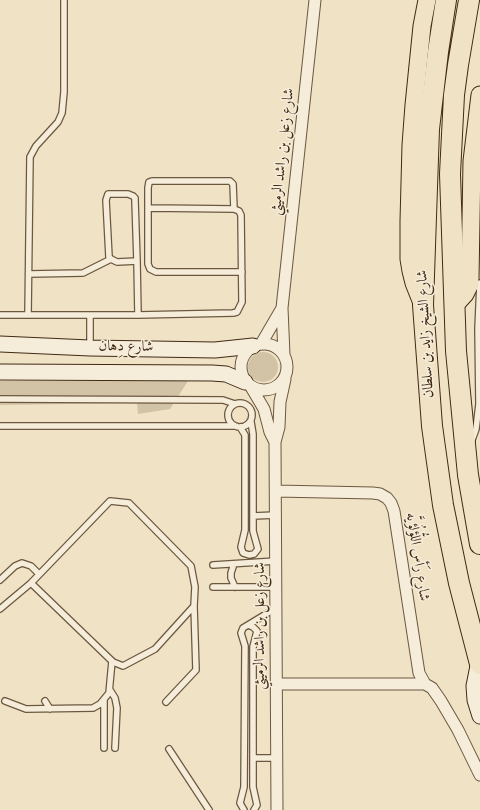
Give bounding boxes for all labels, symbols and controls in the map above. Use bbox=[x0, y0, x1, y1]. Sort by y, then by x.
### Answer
street label: شارع زعل بن راشد الرميثي bbox=[268, 88, 300, 216]
street label: شارع الشيخ زايد بن سلطان bbox=[415, 269, 439, 399]
street label: شارع دِهان bbox=[98, 339, 154, 357]
street label: شارع رَأس اللُّؤلُؤيَّه bbox=[400, 511, 432, 603]
street label: شارع زعل بن راشد الرميثي bbox=[252, 562, 270, 690]

